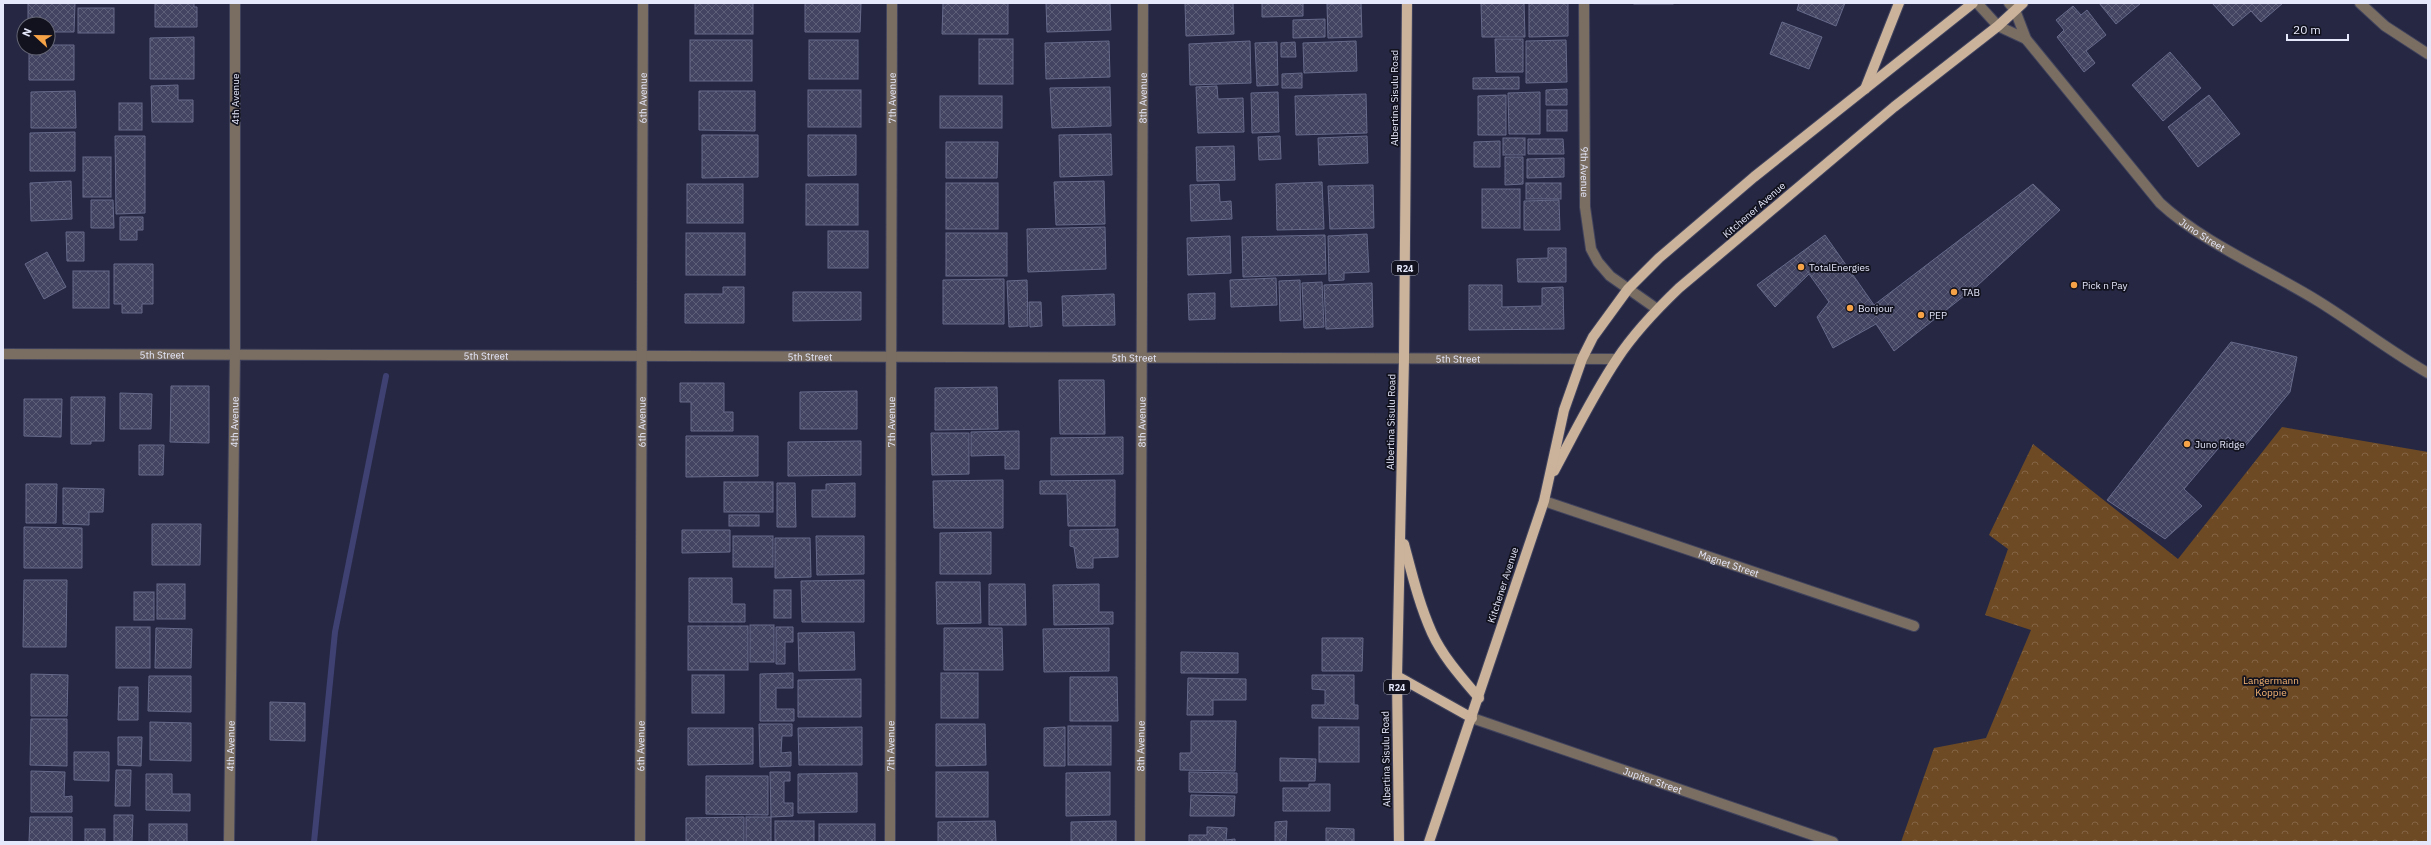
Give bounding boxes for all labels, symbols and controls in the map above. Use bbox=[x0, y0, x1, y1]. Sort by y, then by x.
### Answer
north arrow bbox=[16, 16, 56, 56]
scale bar bbox=[2287, 16, 2348, 42]
text: 20 m bbox=[2293, 22, 2321, 37]
text: N bbox=[19, 26, 35, 39]
street label: Albertina Sisulu Road bbox=[1388, 50, 1401, 146]
street label: 6th Avenue bbox=[636, 72, 649, 124]
street label: 7th Avenue bbox=[885, 72, 898, 124]
street label: 8th Avenue bbox=[1136, 72, 1149, 124]
street label: 4th Avenue bbox=[229, 73, 242, 124]
street label: 9th Avenue bbox=[1578, 146, 1591, 198]
street label: Kitchener Avenue bbox=[1720, 179, 1788, 241]
street label: Juno Street bbox=[2177, 215, 2228, 254]
road number: R24 bbox=[1392, 261, 1418, 275]
place label: TotalEnergies bbox=[1809, 261, 1870, 274]
marker: TotalEnergies bbox=[1796, 262, 1806, 272]
place label: Pick n Pay bbox=[2082, 279, 2128, 292]
marker: Pick n Pay bbox=[2069, 280, 2079, 290]
place label: TAB bbox=[1962, 286, 1980, 299]
marker: TAB bbox=[1949, 287, 1959, 297]
place label: Bonjour bbox=[1858, 302, 1894, 315]
marker: Bonjour bbox=[1845, 303, 1855, 313]
place label: PEP bbox=[1929, 309, 1947, 322]
marker: PEP bbox=[1916, 310, 1926, 320]
street label: 5th Street bbox=[139, 348, 185, 361]
street label: 5th Street bbox=[463, 349, 509, 362]
street label: 5th Street bbox=[787, 350, 833, 363]
street label: 5th Street bbox=[1111, 351, 1157, 364]
street label: 5th Street bbox=[1435, 352, 1481, 365]
street label: Albertina Sisulu Road bbox=[1384, 374, 1398, 470]
street label: 4th Avenue bbox=[227, 396, 241, 448]
street label: 6th Avenue bbox=[635, 396, 648, 448]
street label: 7th Avenue bbox=[884, 396, 898, 448]
street label: 8th Avenue bbox=[1135, 396, 1148, 448]
place label: Juno Ridge bbox=[2195, 438, 2245, 451]
marker: Juno Ridge bbox=[2182, 439, 2192, 449]
street label: Kitchener Avenue bbox=[1485, 545, 1522, 625]
street label: Magnet Street bbox=[1697, 547, 1761, 580]
park label: Langermann Koppie bbox=[2243, 674, 2299, 699]
road number: R24 bbox=[1384, 680, 1410, 694]
street label: Albertina Sisulu Road bbox=[1379, 711, 1393, 807]
street label: 4th Avenue bbox=[223, 720, 237, 772]
street label: 6th Avenue bbox=[634, 720, 647, 772]
street label: 7th Avenue bbox=[884, 720, 897, 772]
street label: 8th Avenue bbox=[1134, 720, 1147, 772]
street label: Jupiter Street bbox=[1621, 764, 1684, 796]

